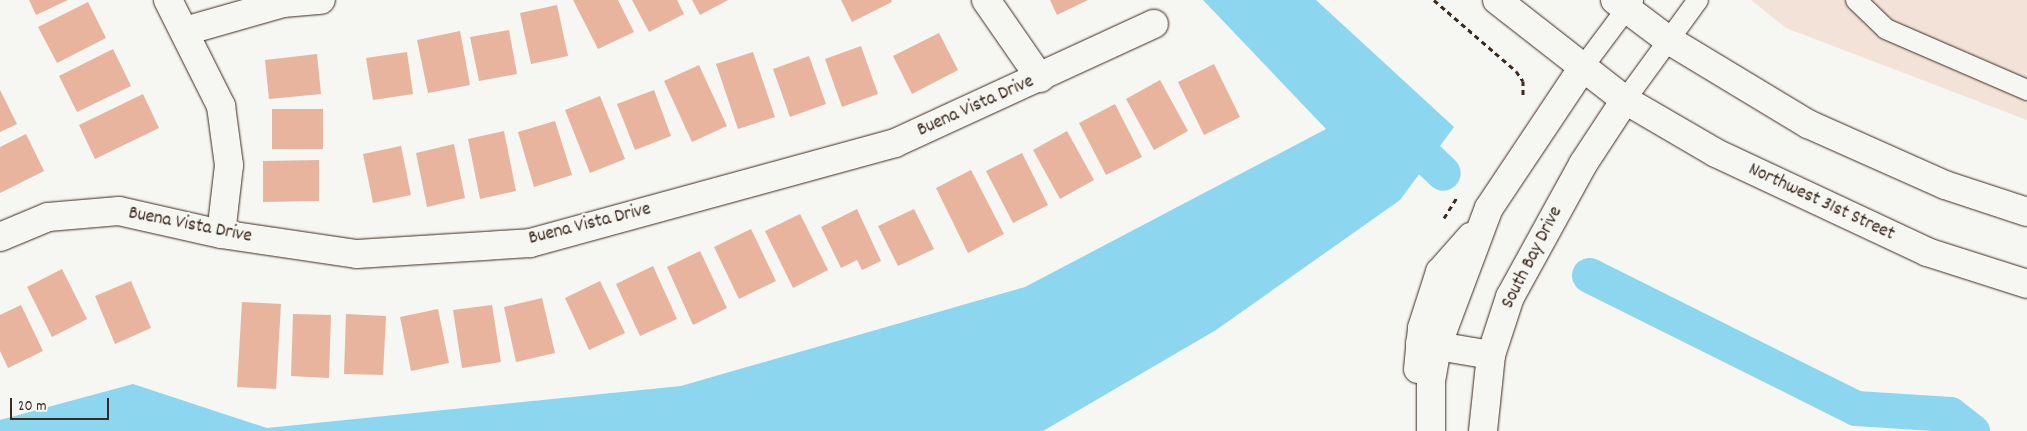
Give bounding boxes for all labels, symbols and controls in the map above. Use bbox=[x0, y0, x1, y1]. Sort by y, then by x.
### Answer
street label: Buena Vista Drive bbox=[914, 71, 1038, 143]
street label: Northwest 31st Street bbox=[1744, 159, 1898, 247]
street label: Buena Vista Drive bbox=[527, 199, 653, 251]
street label: Buena Vista Drive bbox=[126, 203, 254, 249]
street label: South Bay Drive bbox=[1497, 203, 1569, 313]
scale bar bbox=[12, 388, 111, 420]
text: 20 m bbox=[18, 396, 46, 418]

